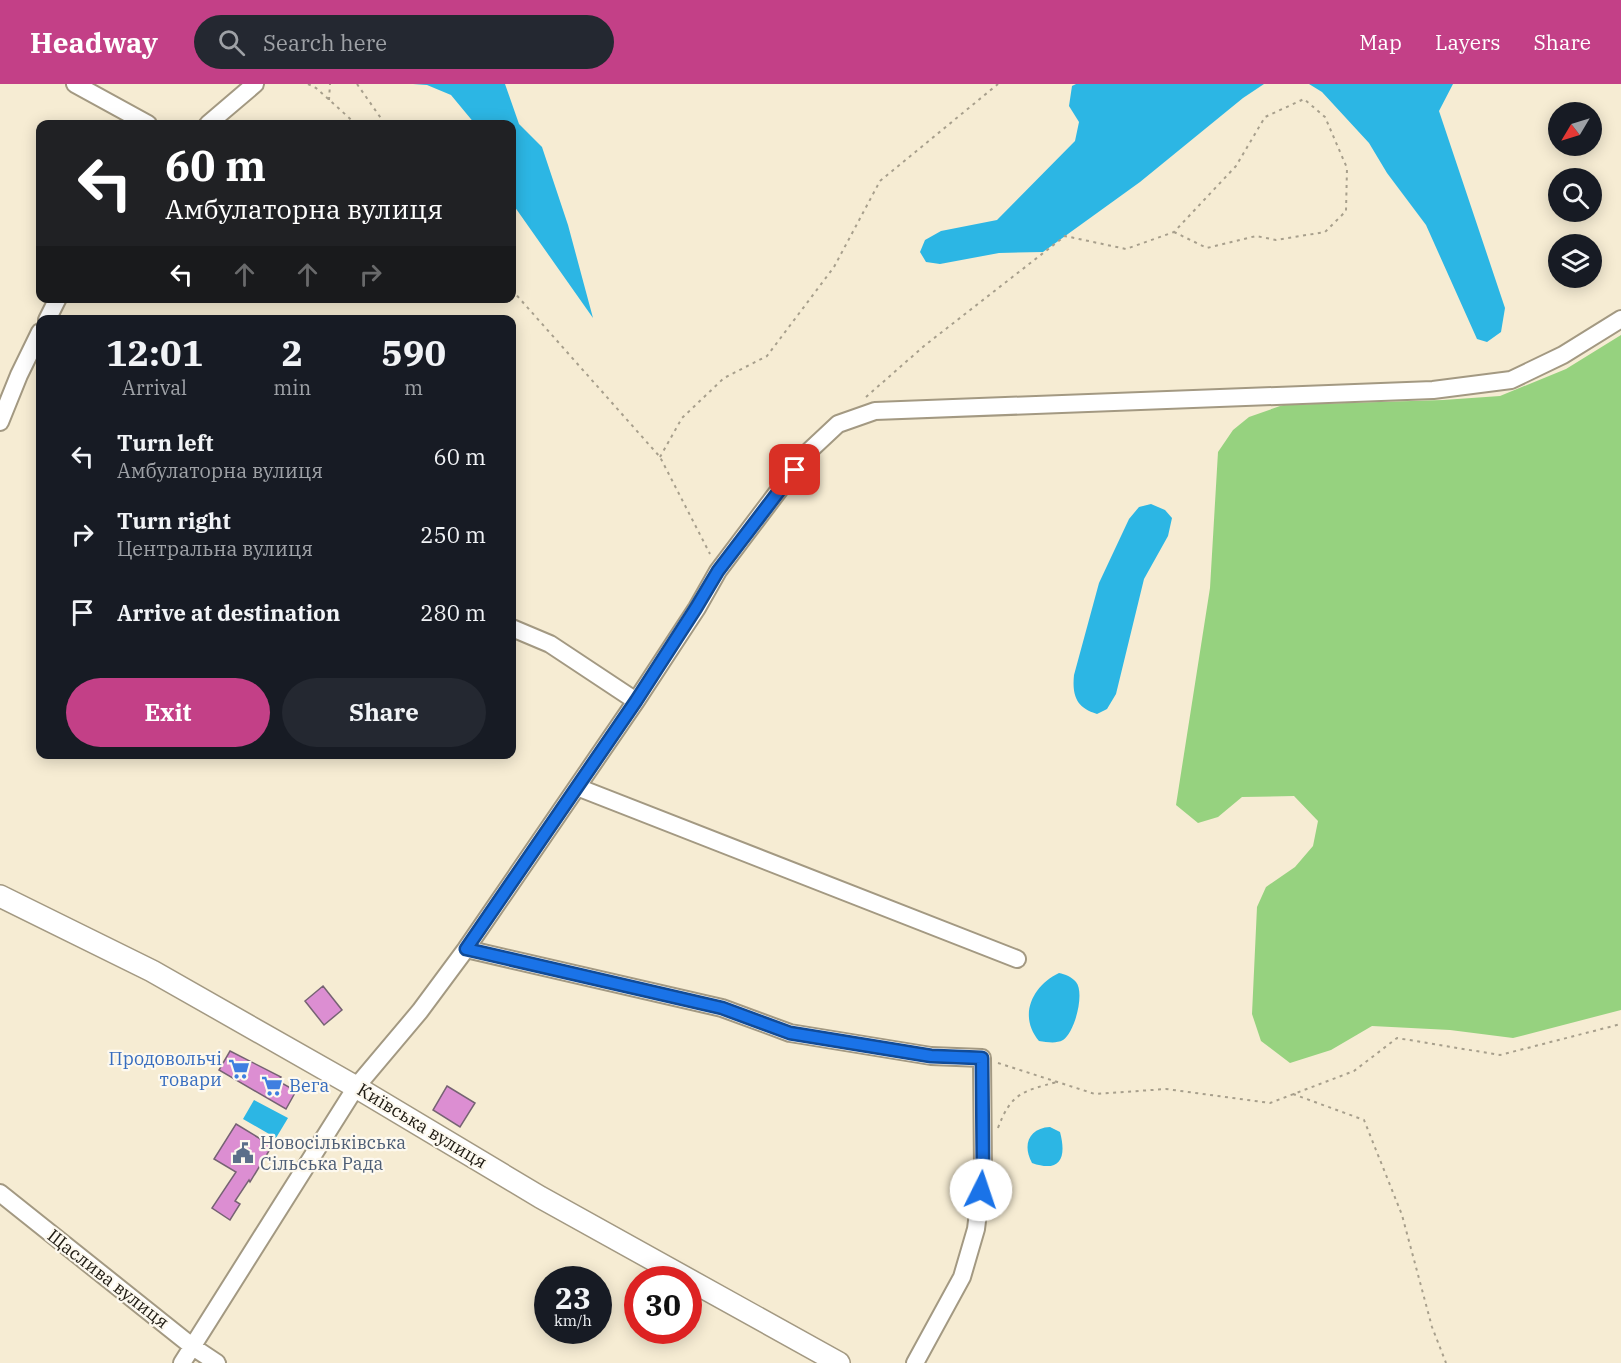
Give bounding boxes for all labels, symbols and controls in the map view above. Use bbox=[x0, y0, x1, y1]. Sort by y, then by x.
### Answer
search box bbox=[194, 15, 614, 69]
text: Headway bbox=[30, 24, 158, 61]
icon: search bbox=[215, 26, 248, 59]
text: Search here bbox=[263, 28, 387, 57]
text: Map bbox=[1359, 28, 1402, 56]
text: Layers bbox=[1435, 28, 1501, 56]
text: Share bbox=[1534, 28, 1591, 56]
north arrow bbox=[1548, 102, 1602, 156]
map controls bbox=[1548, 102, 1602, 288]
text: 60 m bbox=[165, 138, 266, 193]
icon: left bbox=[66, 144, 144, 222]
button: search bbox=[1548, 168, 1602, 222]
text: Амбулаторна вулиця bbox=[165, 191, 443, 226]
button: layers bbox=[1548, 234, 1602, 288]
icon: left bbox=[165, 258, 198, 291]
icon: ahead bbox=[228, 258, 261, 291]
icon: ahead bbox=[291, 258, 324, 291]
icon: right bbox=[354, 258, 387, 291]
text: 12:01 bbox=[106, 329, 203, 376]
text: 2 bbox=[281, 329, 303, 376]
text: 590 bbox=[381, 329, 446, 376]
text: Arrival bbox=[122, 374, 187, 401]
text: min bbox=[273, 374, 311, 401]
text: m bbox=[404, 374, 423, 401]
text: Turn left bbox=[117, 428, 213, 457]
icon: left bbox=[66, 440, 99, 473]
text: 60 m bbox=[434, 442, 486, 471]
pin bbox=[769, 444, 820, 495]
icon: arrive bbox=[778, 453, 811, 486]
text: Амбулаторна вулиця bbox=[117, 457, 323, 484]
text: Turn right bbox=[117, 506, 231, 535]
icon: right bbox=[66, 518, 99, 551]
text: 250 m bbox=[420, 520, 486, 549]
text: Центральна вулиця bbox=[117, 535, 313, 562]
icon: arrive bbox=[66, 596, 99, 629]
text: Arrive at destination bbox=[117, 598, 340, 627]
text: 280 m bbox=[420, 598, 486, 627]
button: Exit bbox=[66, 678, 270, 747]
button: Share bbox=[282, 678, 486, 747]
place label: Продовольчі товари bbox=[109, 1047, 222, 1091]
supermarket icon: Продовольчі товари bbox=[227, 1057, 251, 1081]
supermarket icon: Вега bbox=[260, 1074, 284, 1098]
place label: Вега bbox=[289, 1074, 329, 1097]
street label: Київська вулиця bbox=[353, 1078, 491, 1173]
place label: Новосільківська Сільська Рада bbox=[260, 1131, 406, 1175]
public building icon: Новосільківська Сільська Рада bbox=[231, 1141, 255, 1165]
position arrow bbox=[949, 1158, 1013, 1222]
street label: Щаслива вулиця bbox=[43, 1224, 174, 1333]
speed limit sign: 30 bbox=[624, 1266, 702, 1344]
text: 23 bbox=[555, 1278, 591, 1317]
text: km/h bbox=[554, 1311, 592, 1330]

